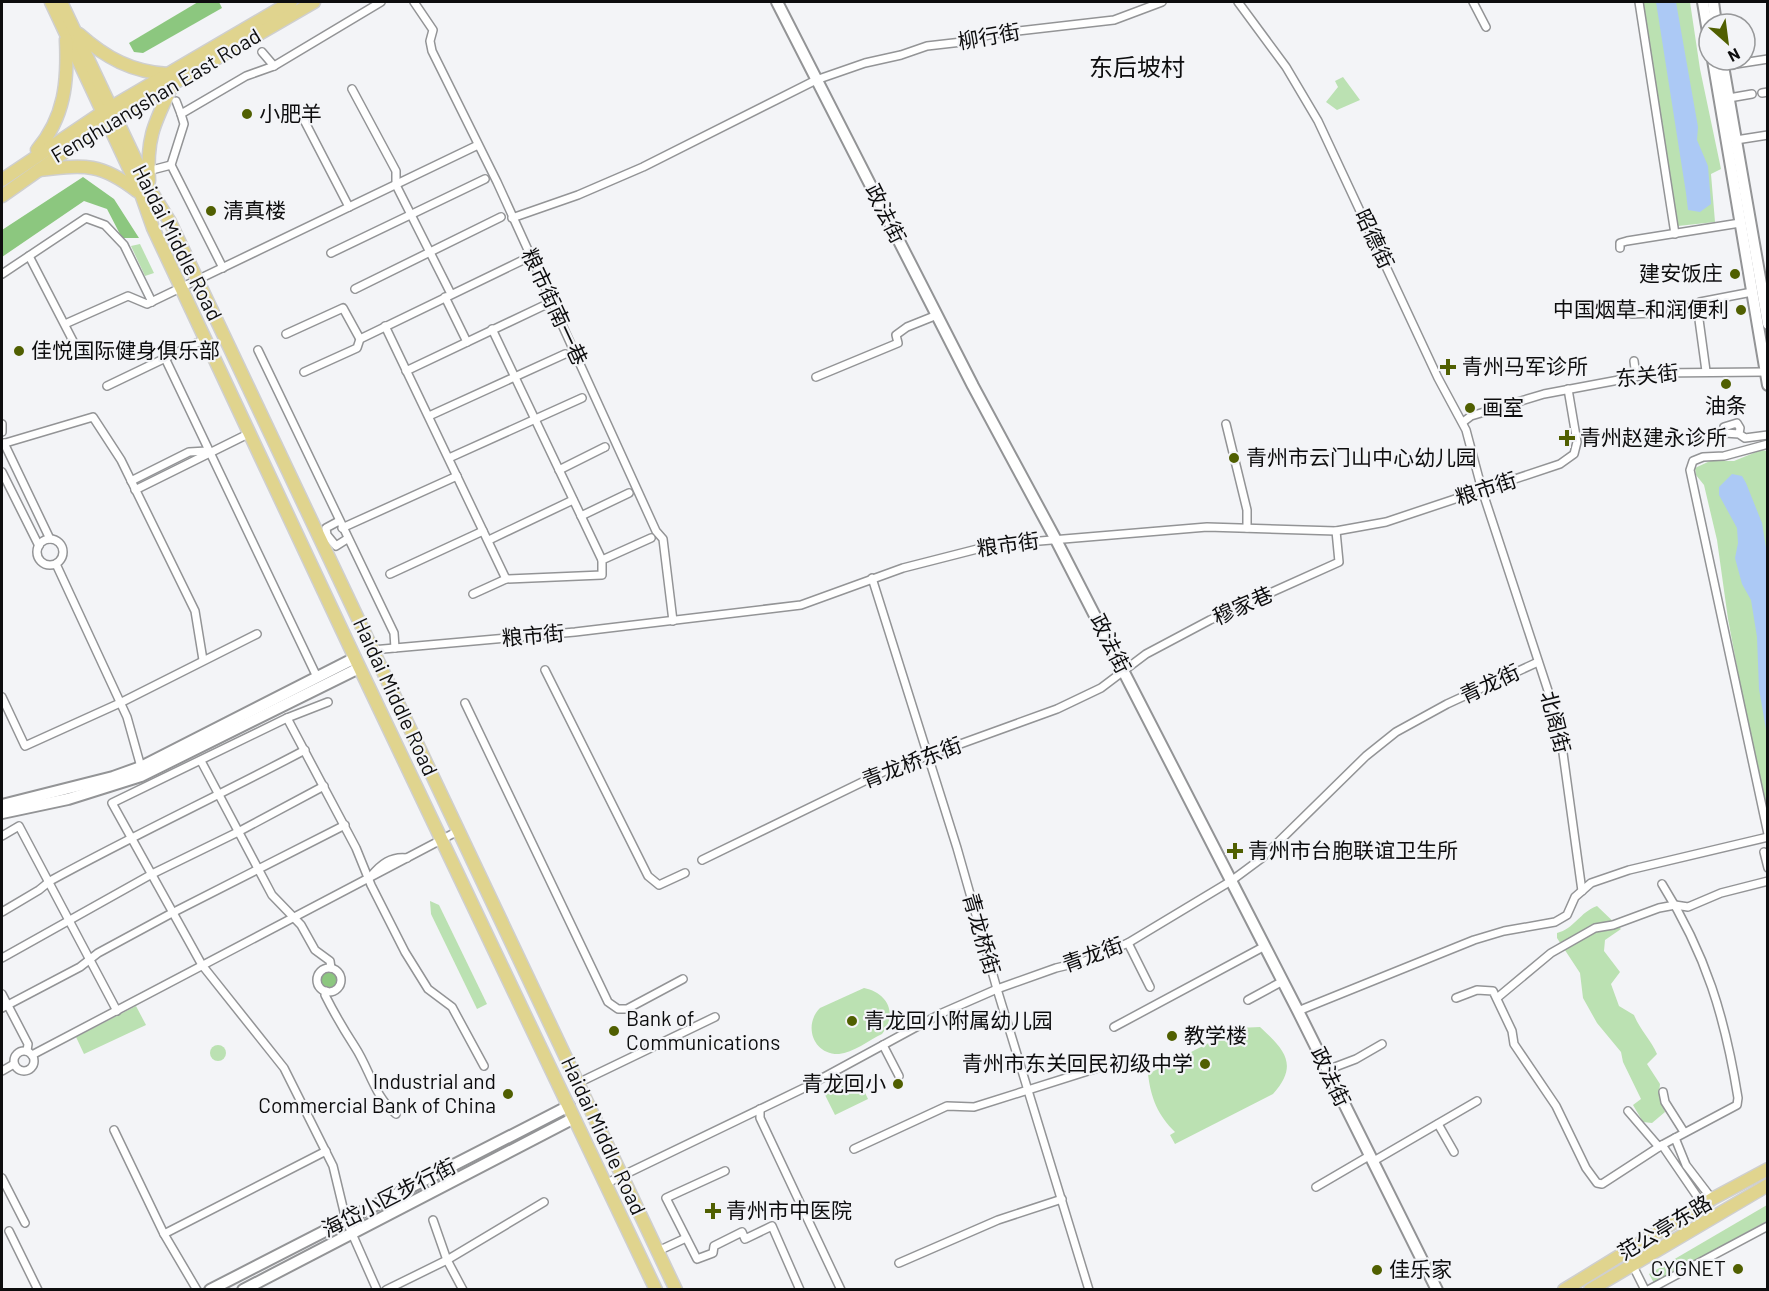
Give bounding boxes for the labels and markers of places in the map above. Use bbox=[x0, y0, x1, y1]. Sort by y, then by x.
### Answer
place label: 小肥羊 bbox=[259, 100, 322, 125]
marker: 小肥羊 bbox=[240, 107, 254, 121]
place label: 清真楼 bbox=[223, 197, 286, 222]
marker: 清真楼 bbox=[204, 204, 218, 218]
place label: 建安饭庄 bbox=[1639, 260, 1723, 285]
marker: 建安饭庄 bbox=[1728, 267, 1742, 281]
place label: 中国烟草-和润便利 bbox=[1553, 296, 1729, 321]
marker: 中国烟草-和润便利 bbox=[1734, 303, 1748, 317]
place label: 佳悦国际健身俱乐部 bbox=[31, 337, 220, 362]
marker: 佳悦国际健身俱乐部 bbox=[12, 344, 26, 358]
place label: 青州马军诊所 bbox=[1462, 353, 1588, 378]
marker: 青州马军诊所 bbox=[1439, 358, 1457, 376]
marker: 油条 bbox=[1719, 377, 1733, 391]
place label: 油条 bbox=[1705, 392, 1747, 417]
place label: 画室 bbox=[1482, 394, 1524, 419]
marker: 画室 bbox=[1463, 401, 1477, 415]
place label: 青州赵建永诊所 bbox=[1580, 424, 1727, 449]
marker: 青州赵建永诊所 bbox=[1558, 429, 1576, 447]
place label: 青州市云门山中心幼儿园 bbox=[1246, 444, 1477, 469]
marker: 青州市云门山中心幼儿园 bbox=[1227, 451, 1241, 465]
place label: 青州市台胞联谊卫生所 bbox=[1248, 837, 1458, 862]
marker: 青州市台胞联谊卫生所 bbox=[1226, 842, 1244, 860]
place label: Bank of Communications bbox=[626, 1005, 780, 1054]
place label: 青龙回小附属幼儿园 bbox=[864, 1007, 1053, 1032]
marker: 青龙回小附属幼儿园 bbox=[845, 1014, 859, 1028]
place label: 教学楼 bbox=[1184, 1022, 1247, 1047]
marker: Bank of Communications bbox=[607, 1024, 621, 1038]
marker: 教学楼 bbox=[1165, 1029, 1179, 1043]
place label: 青州市东关回民初级中学 bbox=[962, 1050, 1193, 1075]
marker: 青州市东关回民初级中学 bbox=[1198, 1057, 1212, 1071]
place label: Industrial and Commercial Bank of China bbox=[258, 1068, 496, 1117]
place label: 青龙回小 bbox=[802, 1070, 886, 1095]
marker: 青龙回小 bbox=[891, 1077, 905, 1091]
marker: Industrial and Commercial Bank of China bbox=[501, 1087, 515, 1101]
place label: 青州市中医院 bbox=[726, 1197, 852, 1222]
marker: 青州市中医院 bbox=[704, 1202, 722, 1220]
place label: CYGNET bbox=[1651, 1255, 1726, 1280]
place label: 佳乐家 bbox=[1389, 1256, 1452, 1281]
marker: CYGNET bbox=[1731, 1262, 1745, 1276]
marker: 佳乐家 bbox=[1370, 1263, 1384, 1277]

